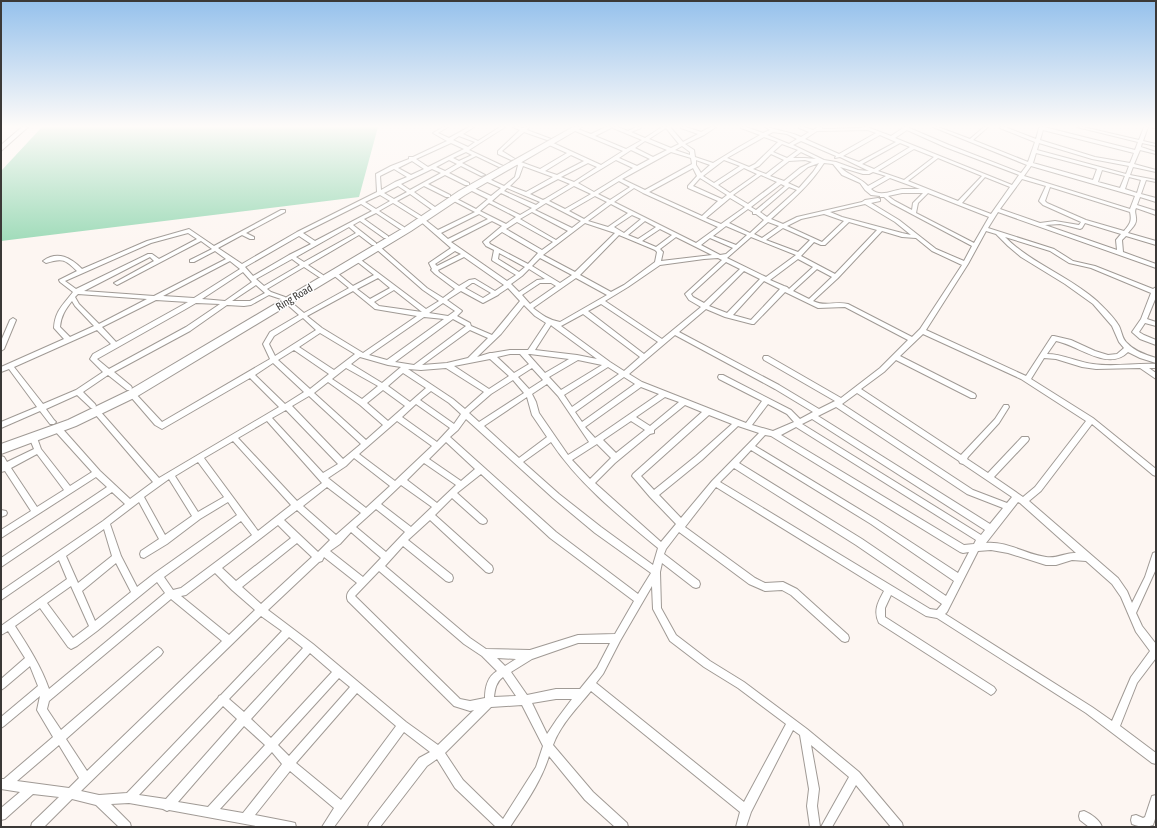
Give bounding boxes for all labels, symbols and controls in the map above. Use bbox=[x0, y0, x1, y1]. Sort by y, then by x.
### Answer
street label: Ring Road bbox=[274, 281, 314, 313]

